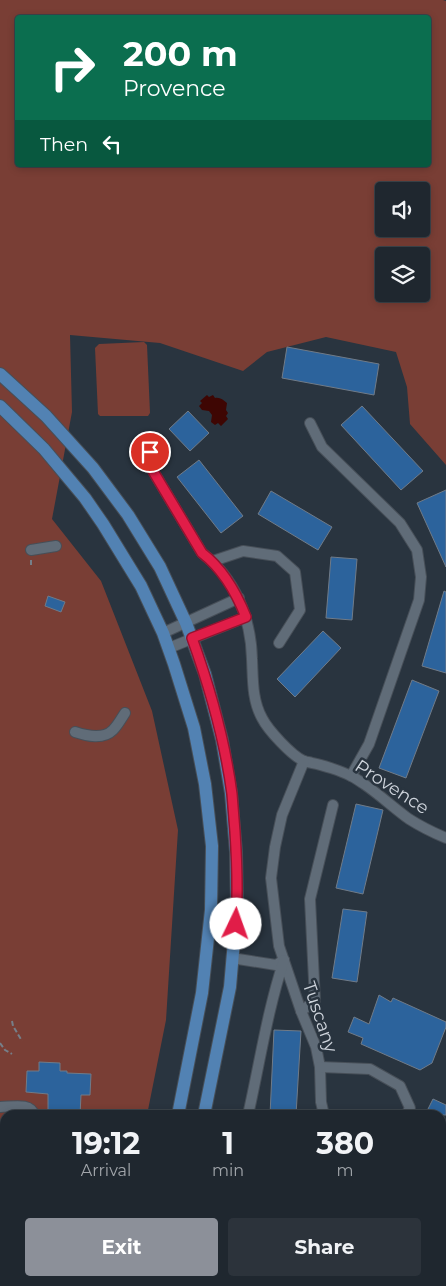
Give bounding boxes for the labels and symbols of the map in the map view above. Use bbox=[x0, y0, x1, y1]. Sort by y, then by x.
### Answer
pin bbox=[129, 431, 171, 473]
street label: Provence bbox=[351, 755, 433, 819]
position arrow bbox=[209, 897, 261, 949]
street label: Tuscany bbox=[298, 979, 342, 1055]

